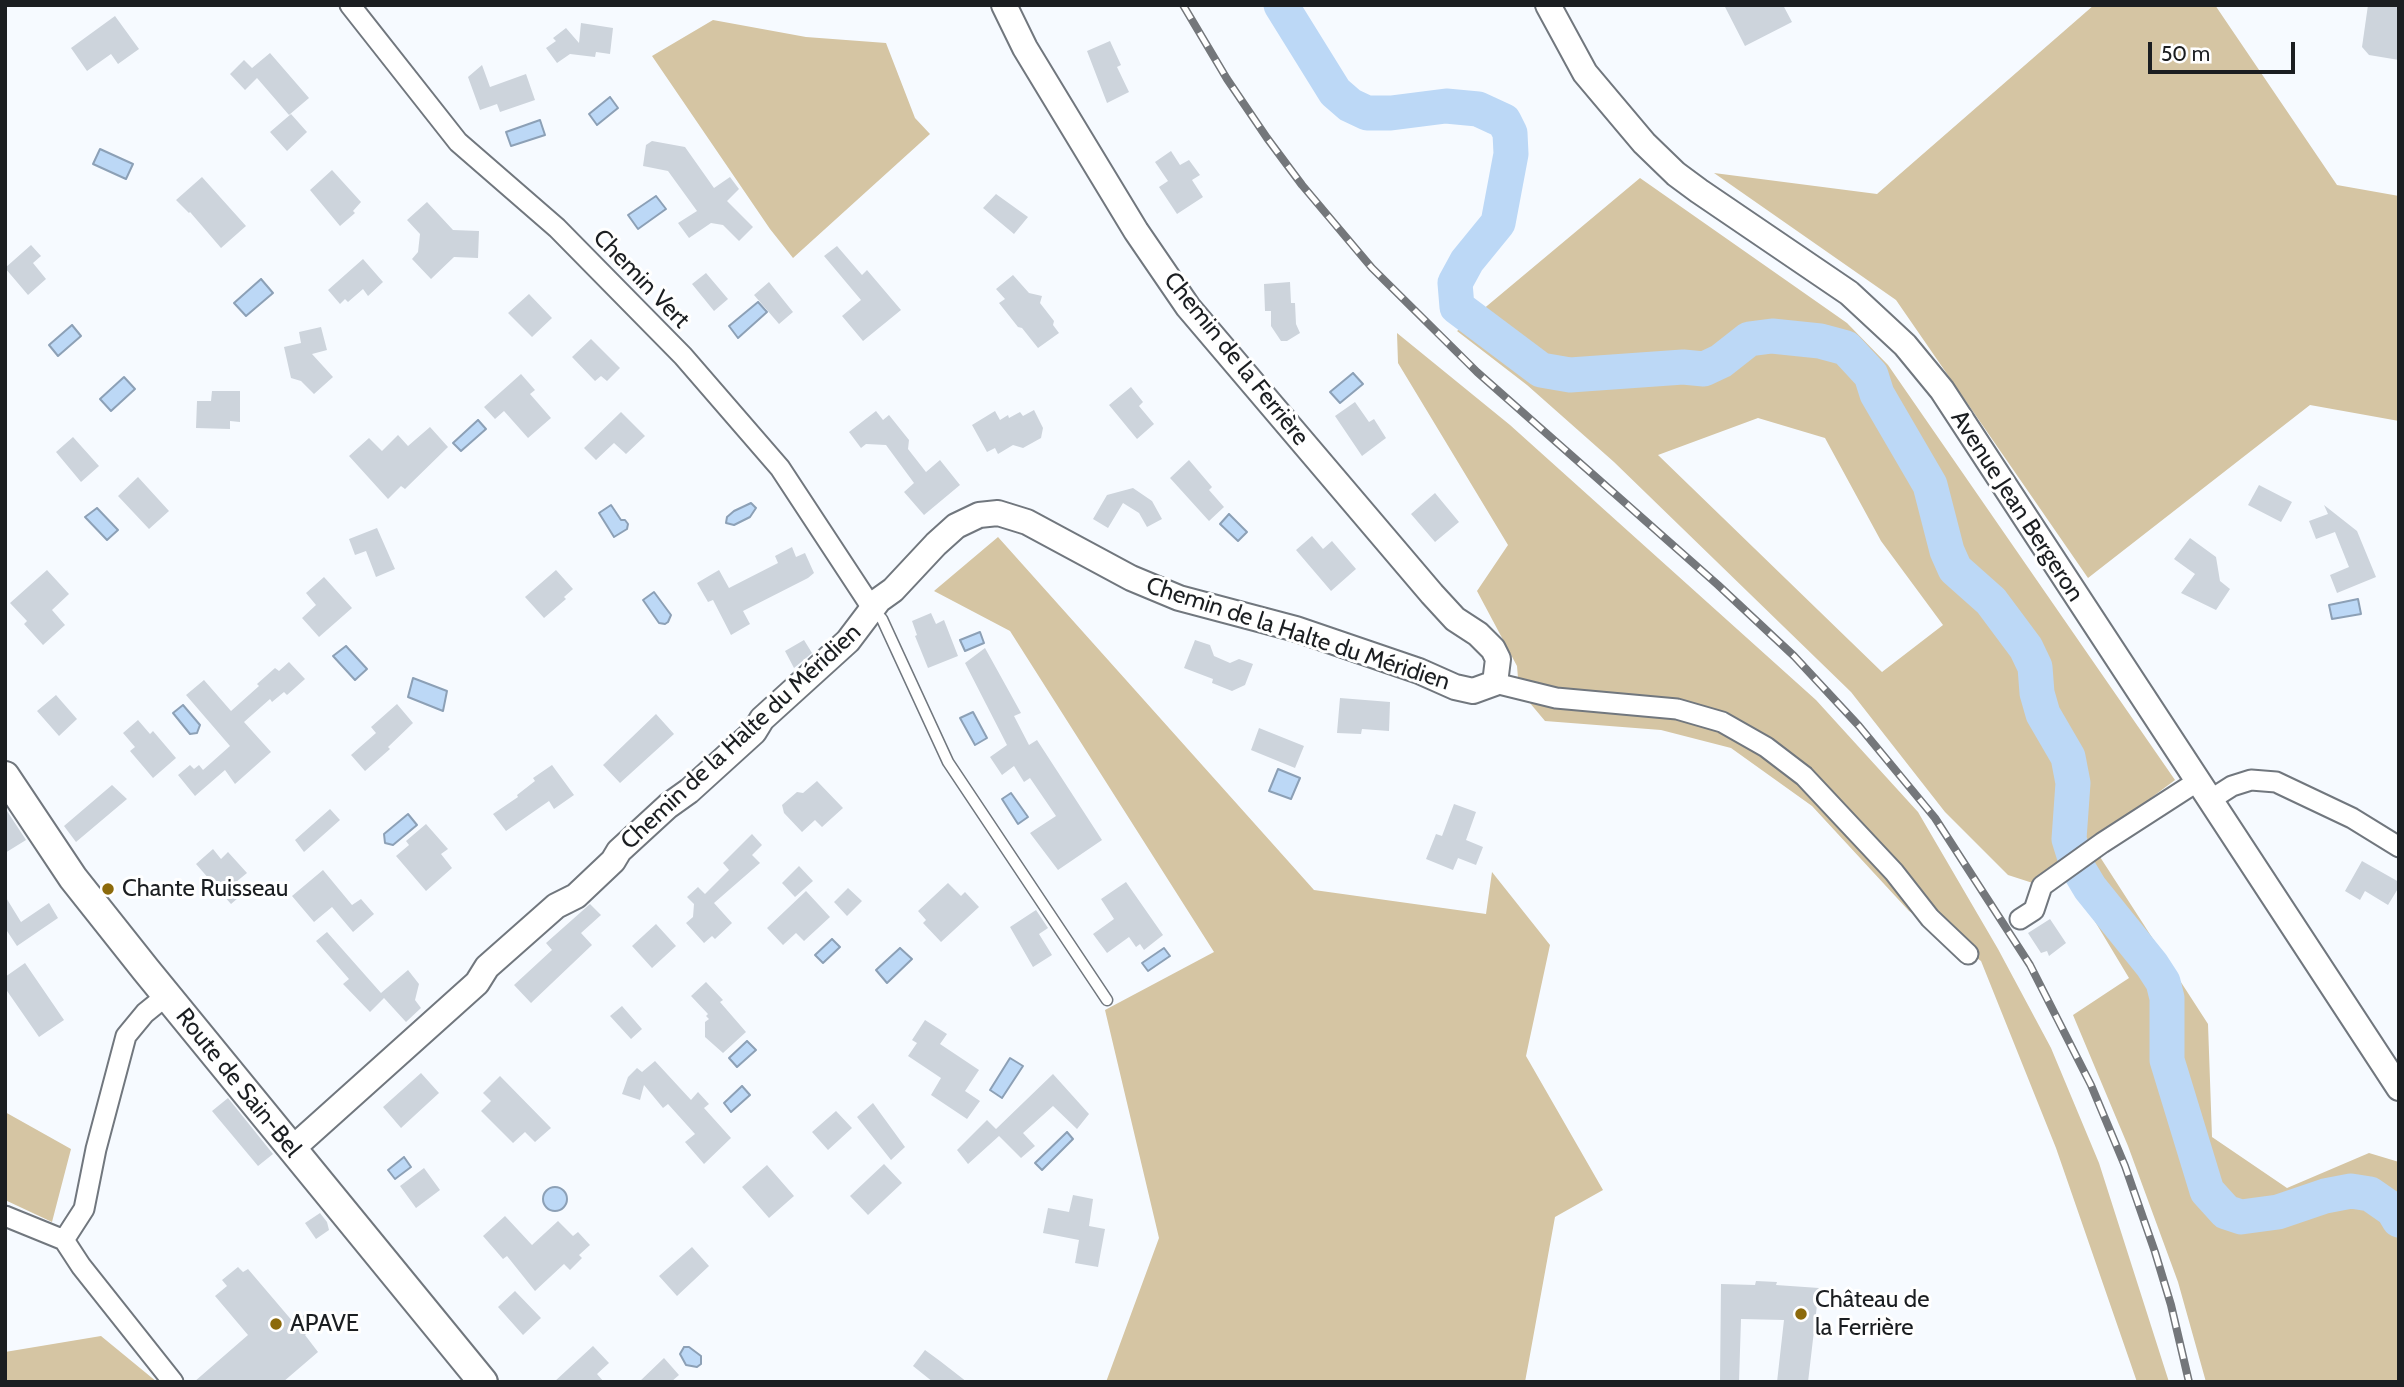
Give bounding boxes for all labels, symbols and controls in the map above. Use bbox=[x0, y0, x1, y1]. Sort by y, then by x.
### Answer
scale bar bbox=[2152, 28, 2299, 72]
text: 50 m bbox=[2161, 41, 2210, 66]
street label: Chemin Vert bbox=[587, 224, 695, 334]
street label: Chemin de la Ferrière bbox=[1157, 267, 1315, 451]
street label: Avenue Jean Bergeron bbox=[1944, 405, 2090, 607]
street label: Chemin de la Halte du Méridien bbox=[1143, 571, 1453, 697]
street label: Chemin de la Halte du Méridien bbox=[615, 618, 867, 856]
place label: Chante Ruisseau bbox=[122, 875, 288, 903]
marker: Chante Ruisseau bbox=[100, 881, 116, 897]
street label: Route de Sain-Bel bbox=[169, 1003, 307, 1163]
place label: Château de la Ferrière bbox=[1815, 1286, 1929, 1342]
marker: Château de la Ferrière bbox=[1793, 1306, 1809, 1322]
place label: APAVE bbox=[290, 1310, 359, 1338]
marker: APAVE bbox=[268, 1316, 284, 1332]

